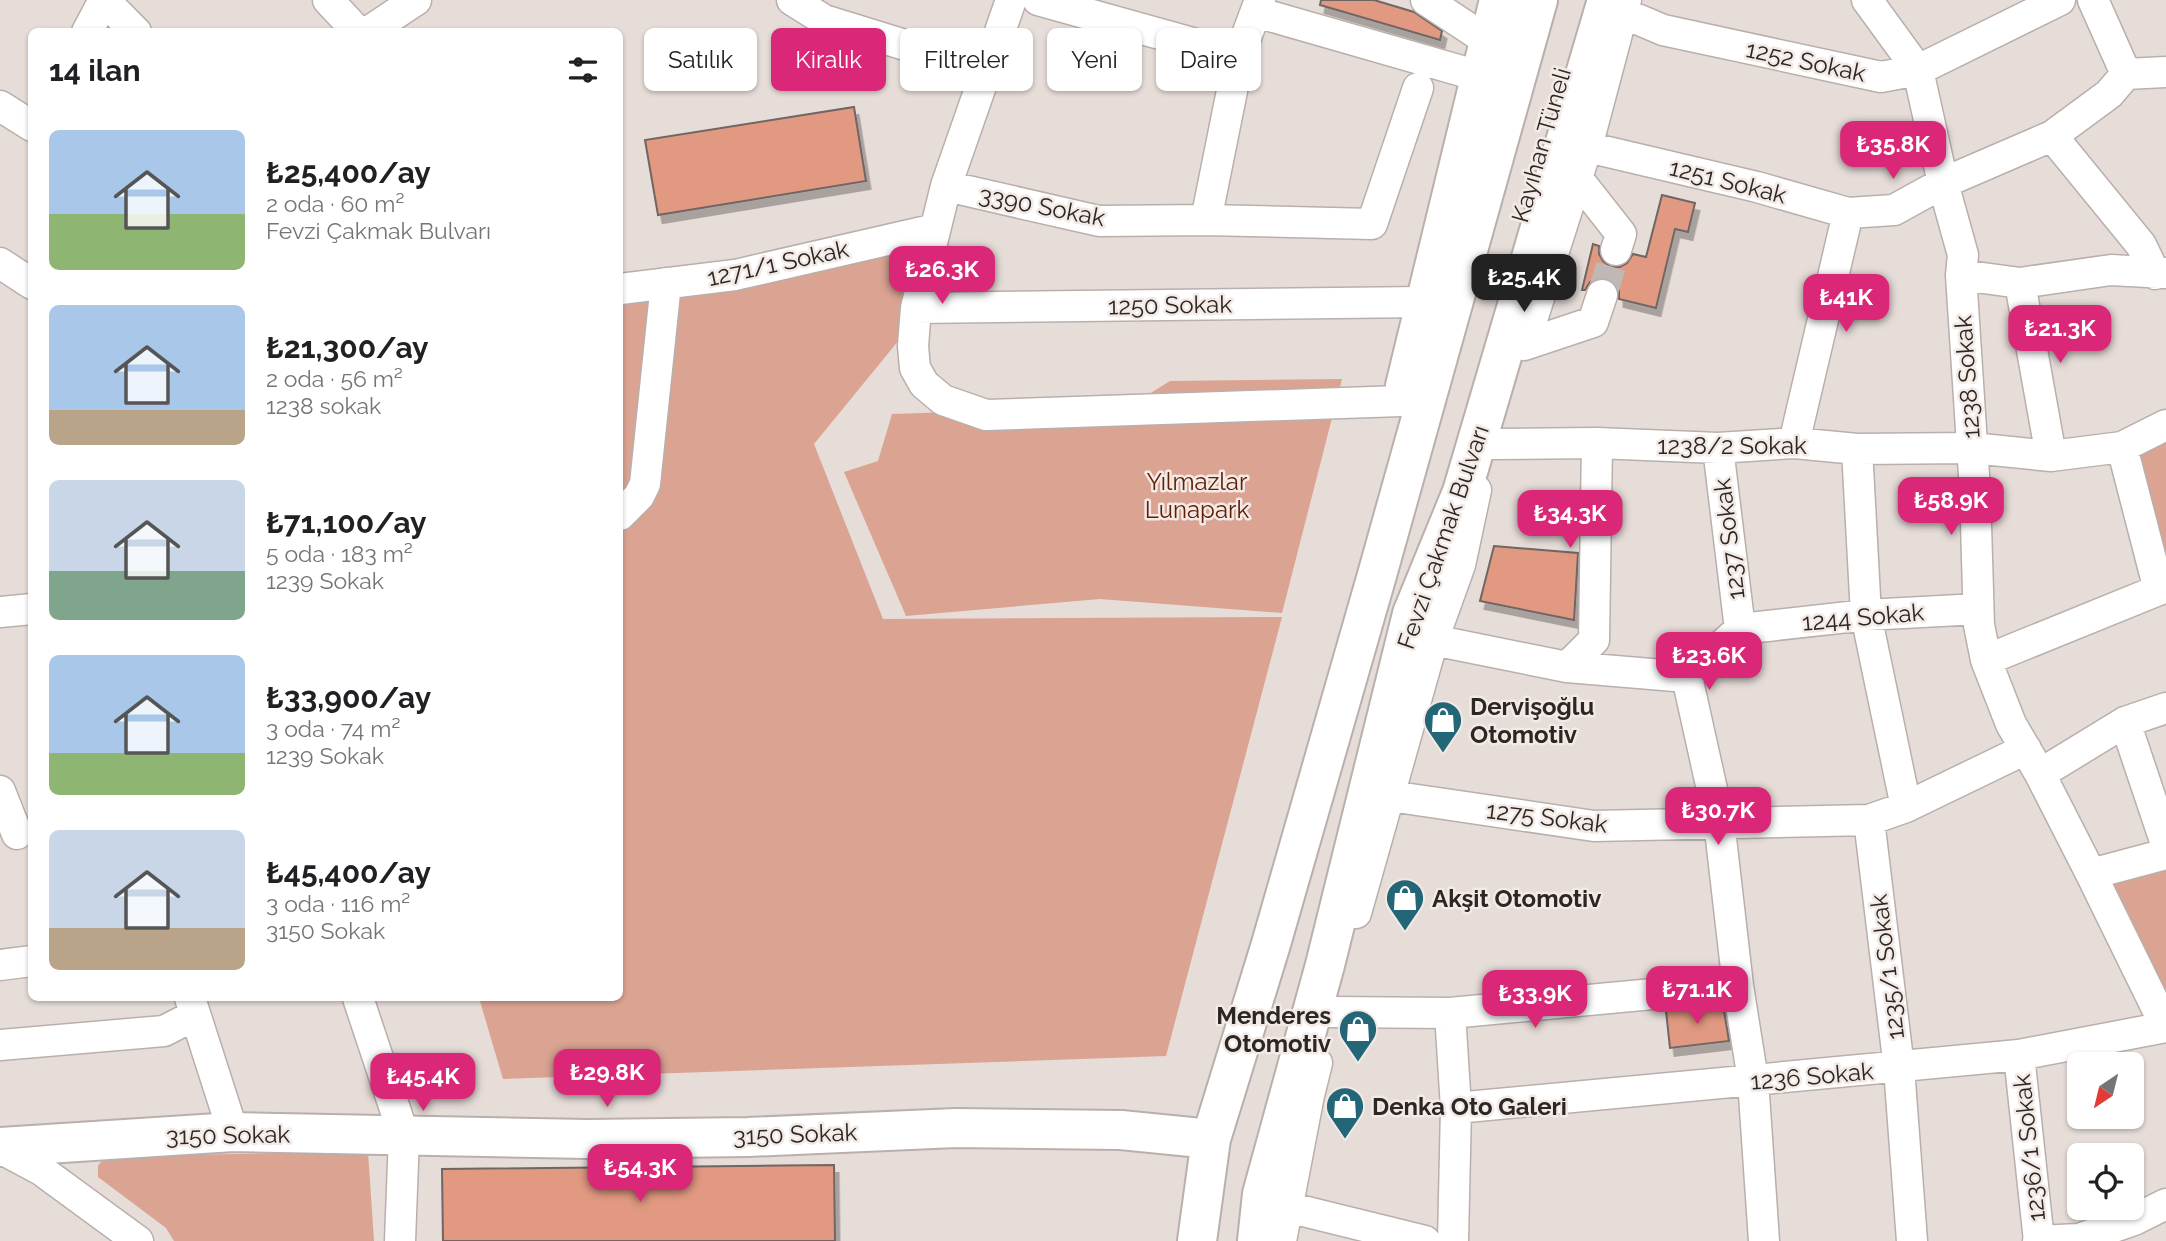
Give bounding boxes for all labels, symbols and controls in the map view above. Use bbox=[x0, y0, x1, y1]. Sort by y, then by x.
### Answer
chip: Satılık bbox=[644, 28, 757, 91]
chip: Kiralık bbox=[771, 28, 886, 91]
chip: Filtreler bbox=[900, 28, 1033, 91]
chip: Yeni bbox=[1047, 28, 1142, 91]
chip: Daire bbox=[1156, 28, 1261, 91]
street label: 1252 Sokak bbox=[1743, 34, 1869, 88]
icon: filters bbox=[564, 51, 602, 89]
text: 14 ilan bbox=[49, 53, 141, 88]
street label: Kayıhan Tüneli bbox=[1505, 64, 1577, 226]
pin: ₺35.8K bbox=[1836, 122, 1950, 181]
text: ₺35.8K bbox=[1856, 130, 1930, 157]
street label: 1251 Sokak bbox=[1666, 152, 1790, 210]
text: ₺25,400/ay bbox=[266, 155, 431, 190]
icon: home bbox=[105, 158, 189, 242]
street label: 3390 Sokak bbox=[976, 180, 1108, 232]
text: 2 oda · 60 m² bbox=[266, 190, 404, 217]
text: Fevzi Çakmak Bulvarı bbox=[266, 217, 491, 244]
street label: 1271/1 Sokak bbox=[705, 234, 852, 292]
pin: ₺26.3K bbox=[885, 246, 999, 306]
pin: ₺25.4K bbox=[1467, 254, 1581, 314]
text: ₺26.3K bbox=[905, 255, 979, 282]
text: ₺25.4K bbox=[1487, 263, 1561, 290]
pin: ₺41K bbox=[1805, 274, 1887, 334]
text: ₺41K bbox=[1819, 283, 1873, 310]
street label: 1250 Sokak bbox=[1108, 289, 1233, 321]
pin: ₺21.3K bbox=[2003, 306, 2117, 365]
street label: 1238 Sokak bbox=[1948, 314, 1986, 439]
text: ₺21.3K bbox=[2024, 314, 2096, 341]
text: ₺21,300/ay bbox=[266, 330, 429, 365]
icon: home bbox=[105, 333, 189, 417]
text: 2 oda · 56 m² bbox=[266, 365, 403, 392]
text: 1238 sokak bbox=[266, 392, 381, 419]
street label: Fevzi Çakmak Bulvarı bbox=[1391, 421, 1495, 653]
street label: 1238/2 Sokak bbox=[1657, 431, 1807, 460]
park label: Yılmazlar Lunapark bbox=[1145, 467, 1249, 524]
street label: 1237 Sokak bbox=[1707, 477, 1751, 601]
pin: ₺58.9K bbox=[1894, 477, 2008, 537]
text: ₺58.9K bbox=[1914, 486, 1988, 513]
pin: ₺34.3K bbox=[1513, 490, 1627, 550]
text: ₺34.3K bbox=[1533, 499, 1607, 526]
text: ₺71,100/ay bbox=[266, 505, 427, 540]
icon: home bbox=[105, 508, 189, 592]
text: 5 oda · 183 m² bbox=[266, 540, 413, 567]
text: 1239 Sokak bbox=[266, 567, 384, 594]
street label: 1244 Sokak bbox=[1801, 597, 1926, 637]
pin: ₺23.6K bbox=[1652, 632, 1766, 692]
text: ₺23.6K bbox=[1672, 641, 1746, 668]
text: ₺33,900/ay bbox=[266, 680, 431, 715]
icon: home bbox=[105, 683, 189, 767]
place label: Dervişoğlu Otomotiv bbox=[1470, 692, 1594, 749]
shop icon: Dervişoğlu Otomotiv bbox=[1422, 699, 1464, 754]
text: 3 oda · 74 m² bbox=[266, 715, 400, 742]
text: 1239 Sokak bbox=[266, 742, 384, 769]
pin: ₺30.7K bbox=[1661, 788, 1775, 847]
street label: 1275 Sokak bbox=[1485, 795, 1609, 839]
text: ₺30.7K bbox=[1681, 796, 1755, 823]
text: ₺45,400/ay bbox=[266, 855, 431, 890]
icon: home bbox=[105, 858, 189, 942]
shop icon: Akşit Otomotiv bbox=[1384, 877, 1426, 932]
place label: Akşit Otomotiv bbox=[1432, 884, 1601, 913]
text: 3 oda · 116 m² bbox=[266, 890, 410, 917]
street label: 1235/1 Sokak bbox=[1864, 892, 1910, 1041]
text: 3150 Sokak bbox=[266, 917, 385, 944]
pin: ₺71.1K bbox=[1640, 967, 1754, 1026]
pin: ₺33.9K bbox=[1478, 970, 1592, 1030]
text: ₺71.1K bbox=[1662, 975, 1732, 1002]
text: ₺33.9K bbox=[1498, 979, 1572, 1006]
place label: Menderes Otomotiv bbox=[1216, 1001, 1331, 1058]
shop icon: Menderes Otomotiv bbox=[1337, 1008, 1379, 1063]
pin: ₺29.8K bbox=[550, 1050, 664, 1109]
north arrow bbox=[2067, 1052, 2144, 1129]
map controls bbox=[2067, 1052, 2144, 1220]
pin: ₺45.4K bbox=[366, 1054, 480, 1113]
street label: 1236 Sokak bbox=[1749, 1056, 1875, 1096]
text: ₺29.8K bbox=[570, 1058, 644, 1085]
text: ₺45.4K bbox=[386, 1062, 460, 1089]
street label: 1236/1 Sokak bbox=[2007, 1073, 2051, 1223]
shop icon: Denka Oto Galeri bbox=[1324, 1085, 1366, 1140]
place label: Denka Oto Galeri bbox=[1372, 1092, 1567, 1121]
street label: 3150 Sokak bbox=[732, 1117, 858, 1151]
street label: 3150 Sokak bbox=[166, 1119, 291, 1151]
button: locate bbox=[2067, 1143, 2144, 1220]
pin: ₺54.3K bbox=[583, 1144, 697, 1204]
text: ₺54.3K bbox=[604, 1153, 676, 1180]

